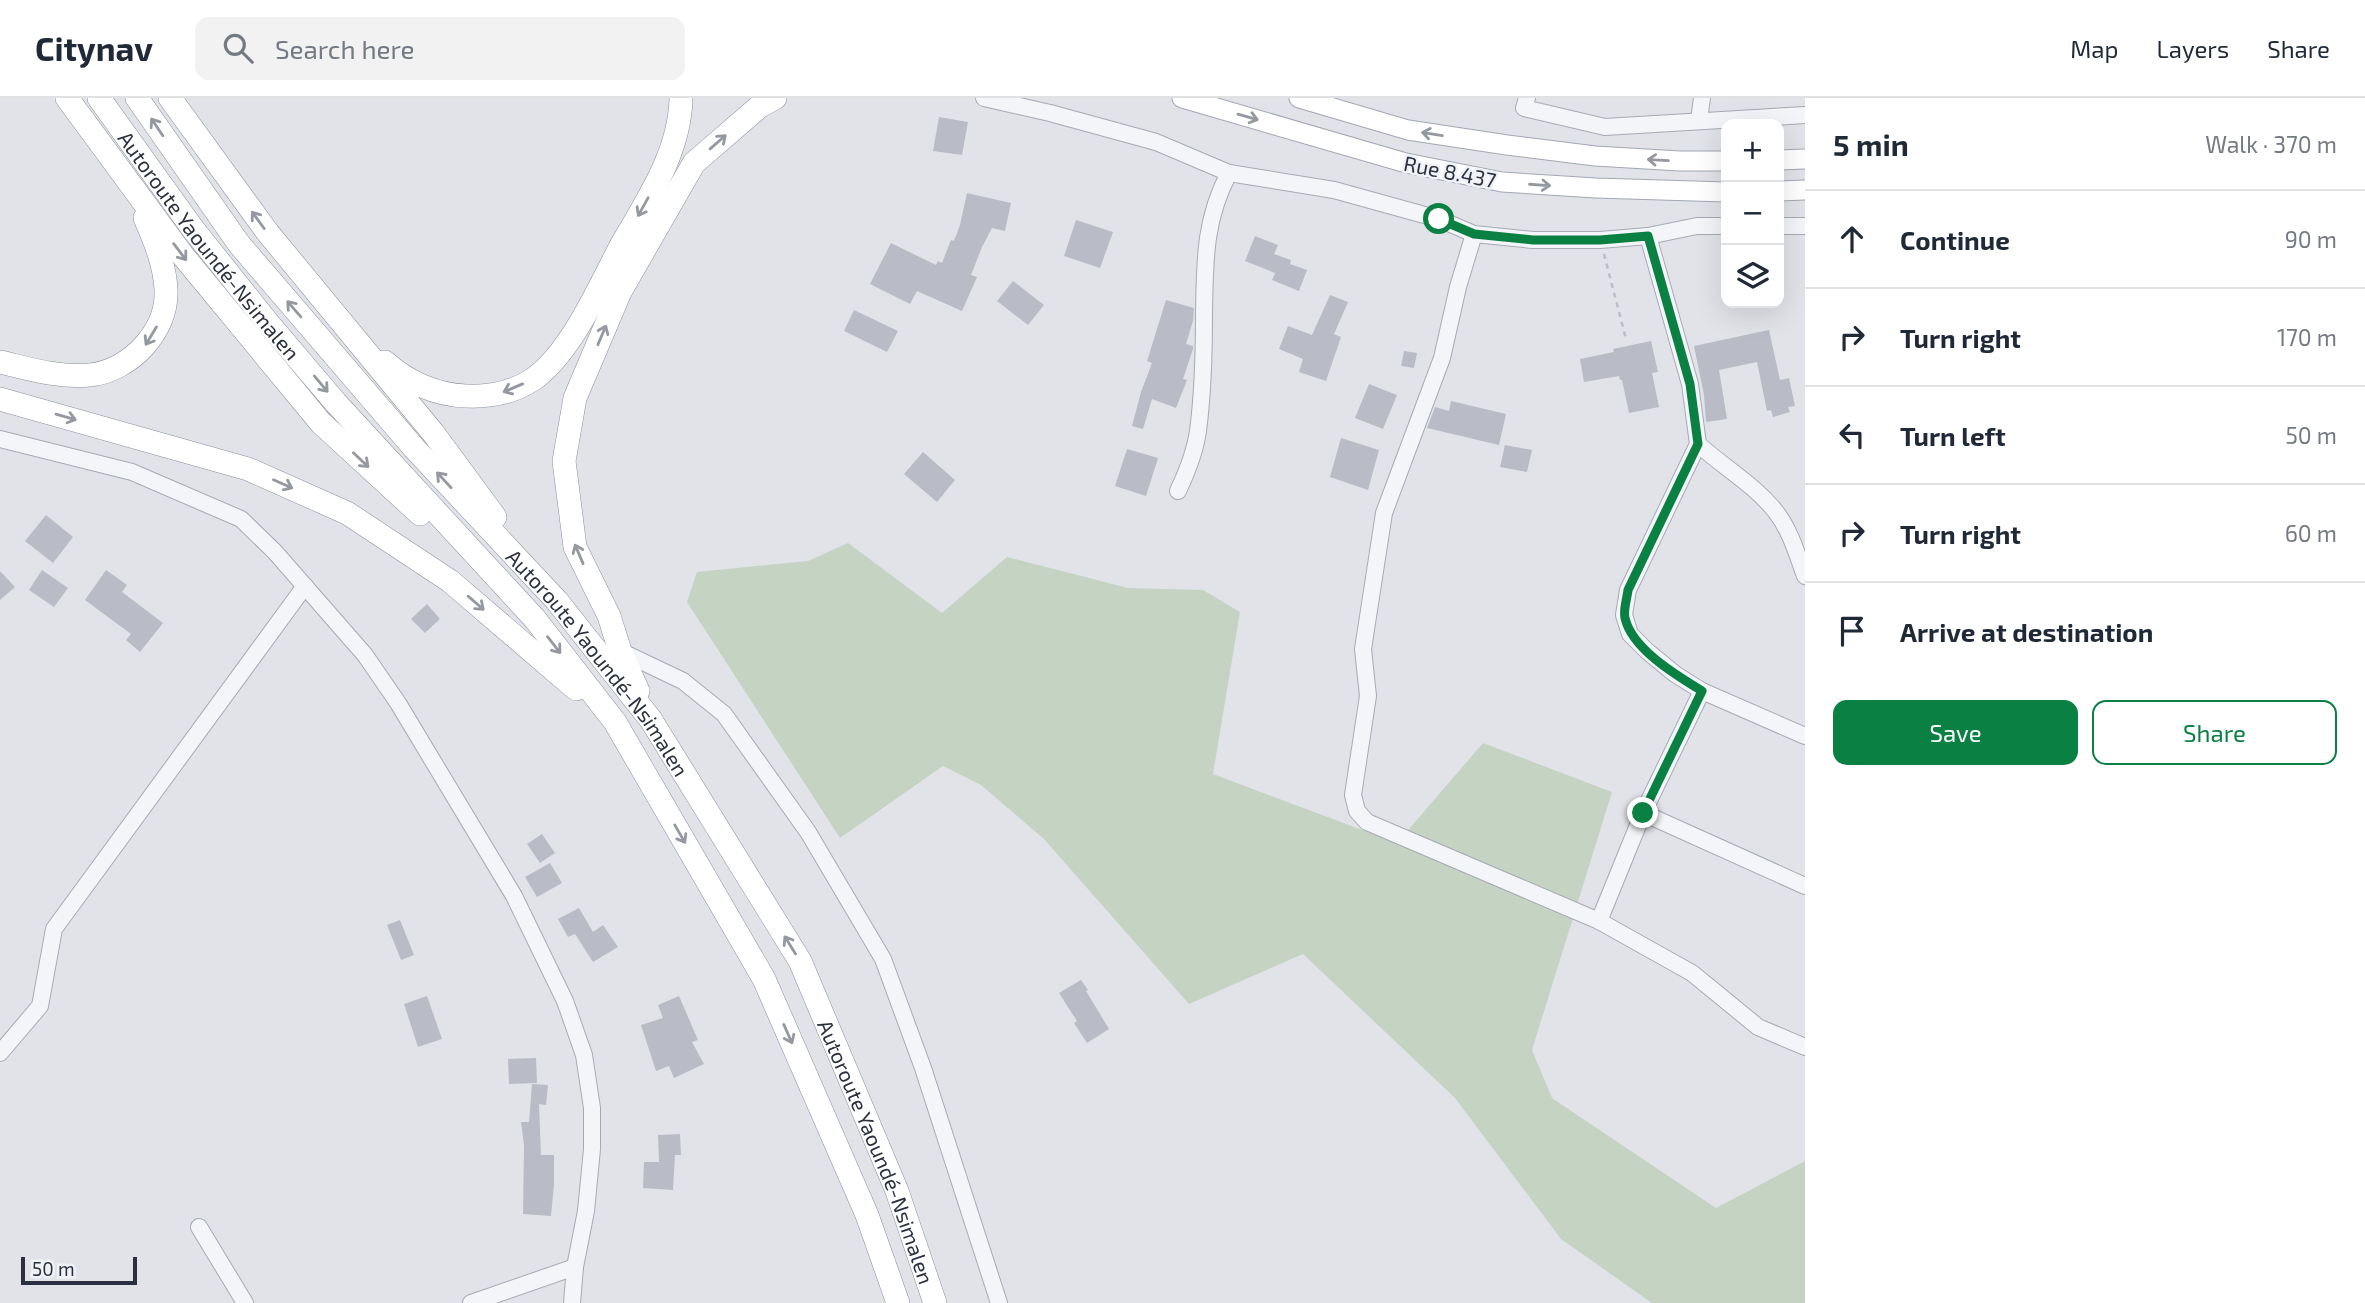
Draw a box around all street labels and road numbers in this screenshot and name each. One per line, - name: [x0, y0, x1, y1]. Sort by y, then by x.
- street label: Autoroute Yaoundé-Nsimalen: [114, 126, 306, 364]
- street label: Rue 8.437: [1402, 150, 1499, 192]
- street label: Autoroute Yaoundé-Nsimalen: [502, 543, 695, 780]
- street label: Autoroute Yaoundé-Nsimalen: [814, 1016, 940, 1287]

